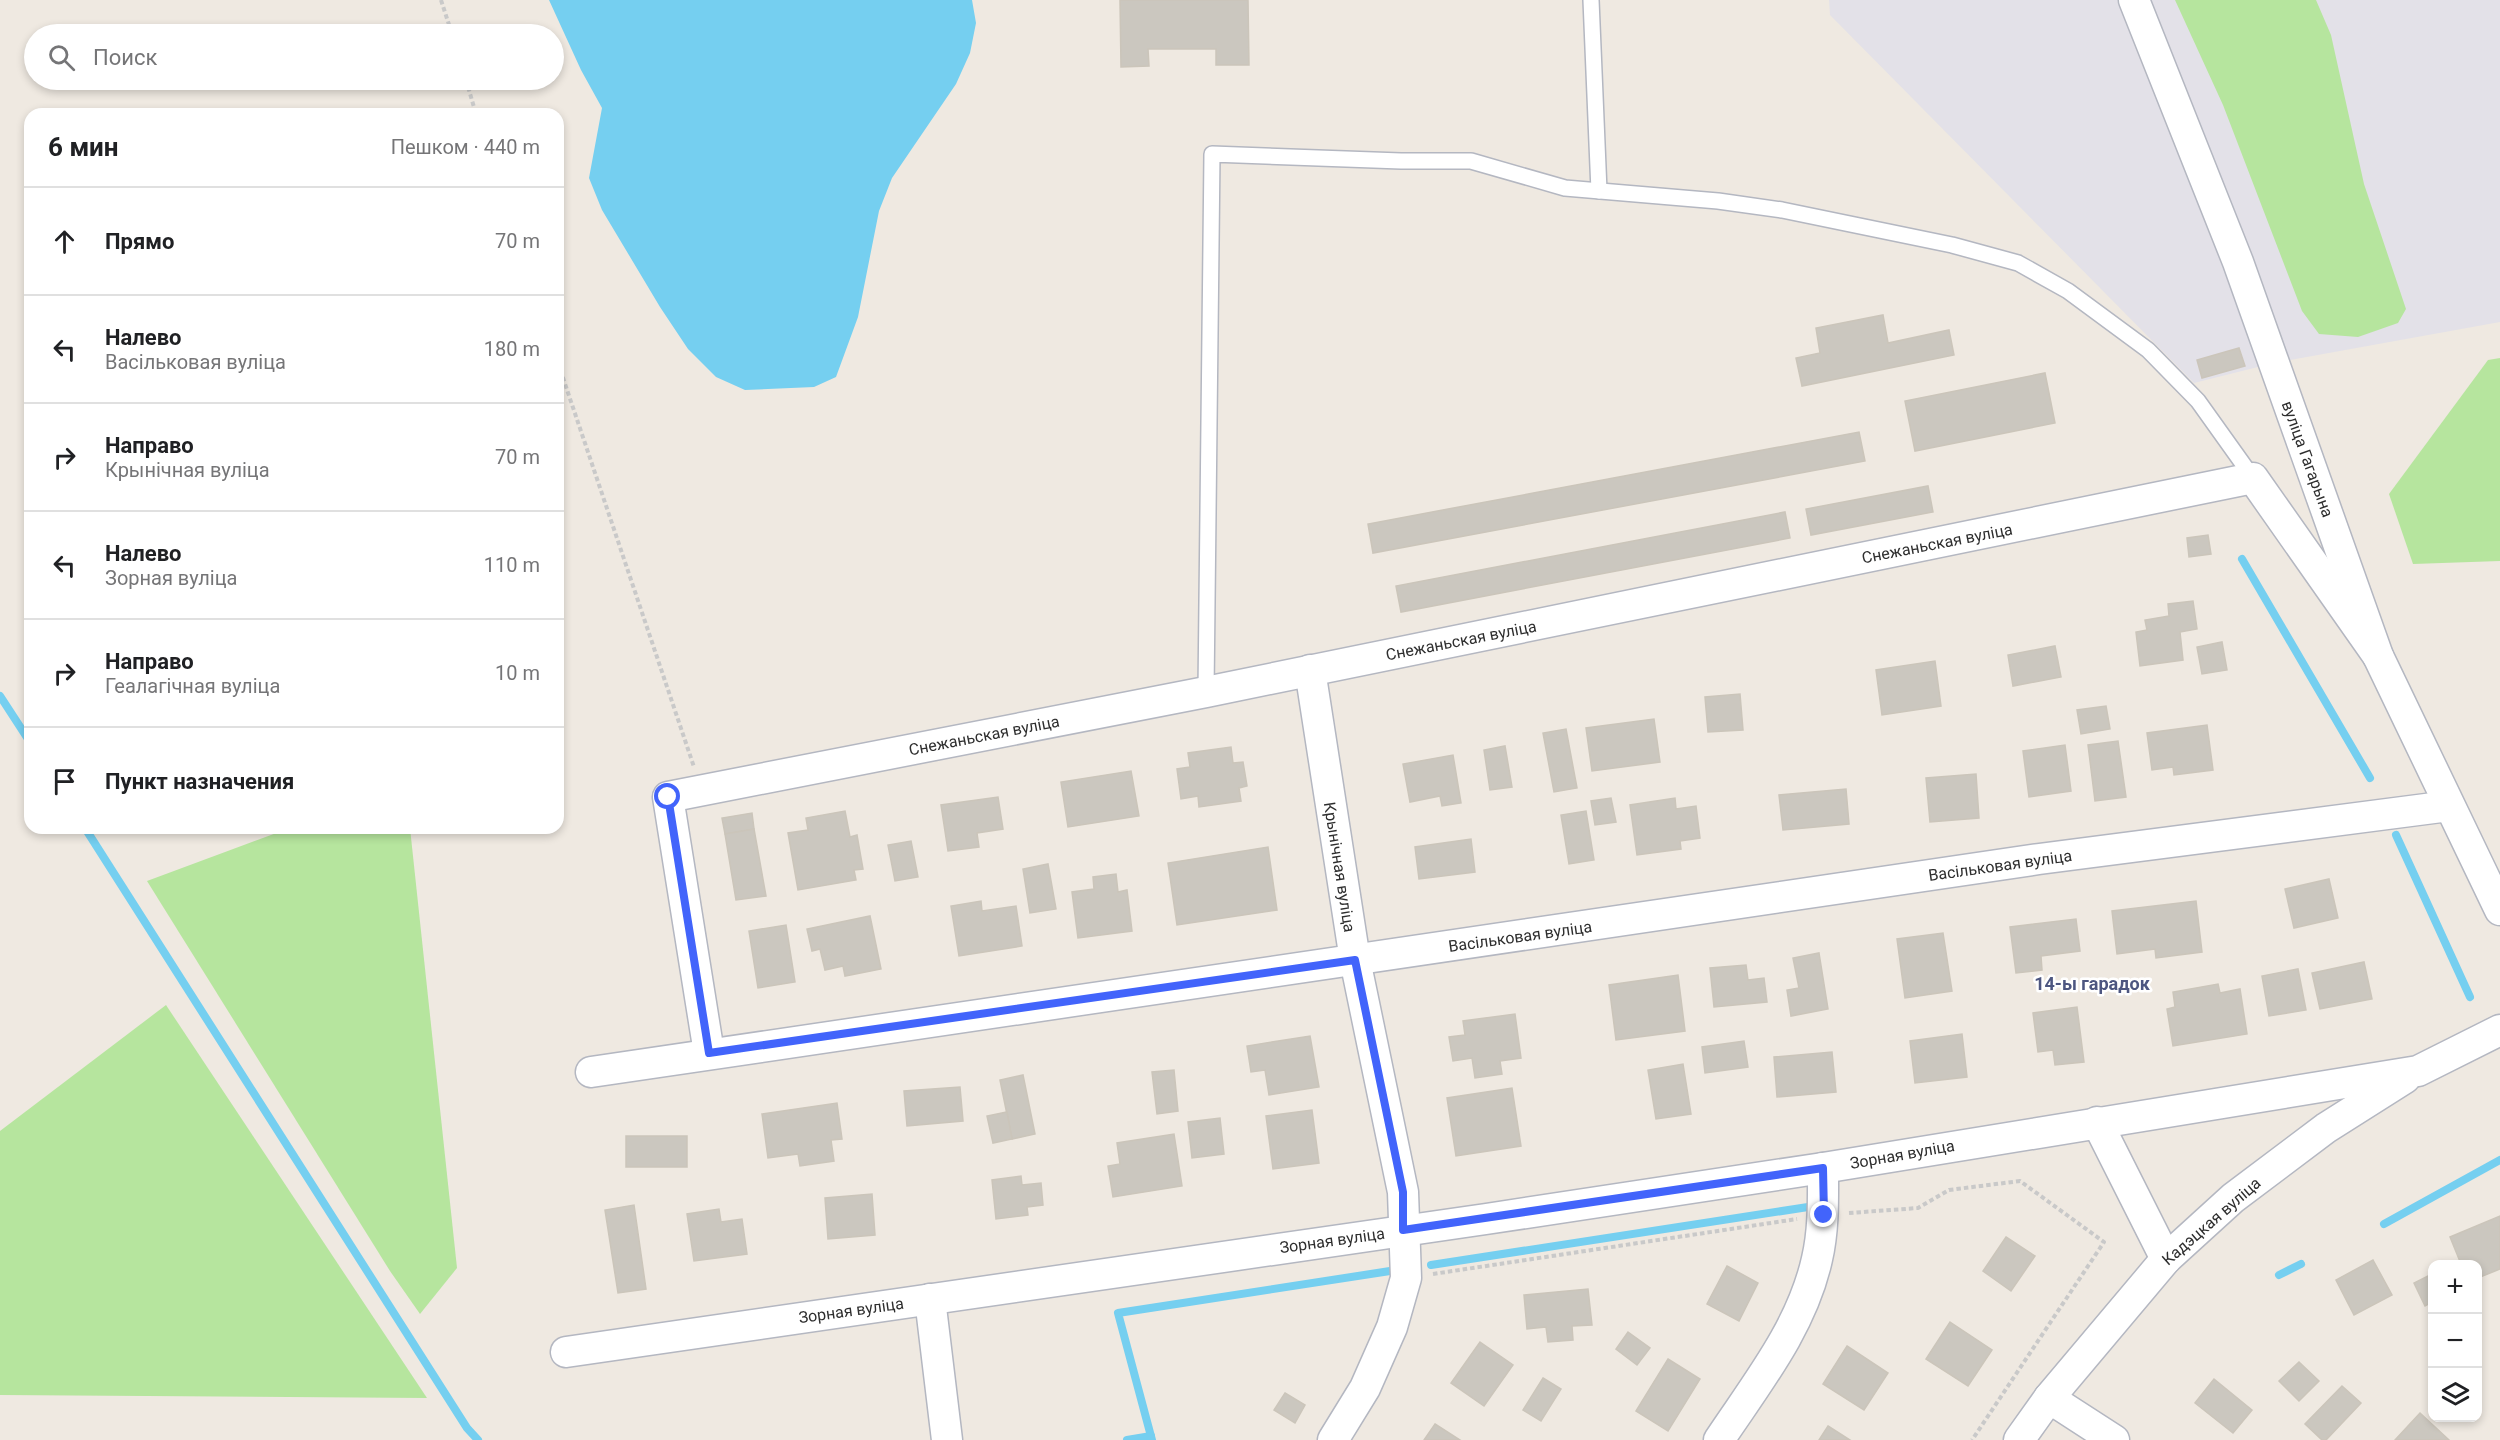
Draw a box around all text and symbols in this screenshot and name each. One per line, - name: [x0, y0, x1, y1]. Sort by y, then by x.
- search box: [24, 24, 564, 90]
- icon: search: [45, 41, 78, 74]
- text: Поиск: [93, 45, 157, 70]
- text: 6 мин: [48, 132, 119, 162]
- text: Пешком · 440 m: [391, 135, 540, 159]
- icon: ahead: [48, 225, 81, 258]
- text: Прямо: [105, 229, 174, 254]
- text: 70 m: [495, 229, 540, 253]
- text: Налево: [105, 325, 182, 350]
- icon: left: [48, 333, 81, 366]
- text: 180 m: [484, 337, 540, 361]
- text: Васільковая вуліца: [105, 350, 286, 374]
- street label: вуліца Гагарына: [2278, 398, 2337, 520]
- text: Направо: [105, 433, 194, 458]
- icon: right: [48, 441, 81, 474]
- text: 70 m: [495, 445, 540, 469]
- text: Крынічная вуліца: [105, 458, 270, 482]
- street label: Снежаньская вуліца: [1860, 520, 2014, 567]
- text: Налево: [105, 541, 182, 566]
- icon: left: [48, 549, 81, 582]
- text: 110 m: [484, 553, 540, 577]
- text: Зорная вуліца: [105, 566, 237, 590]
- street label: Снежаньская вуліца: [1384, 617, 1538, 664]
- text: Направо: [105, 649, 194, 674]
- icon: right: [48, 657, 81, 690]
- text: 10 m: [495, 661, 540, 685]
- text: Геалагічная вуліца: [105, 674, 280, 698]
- street label: Снежаньская вуліца: [907, 712, 1061, 759]
- icon: arrive: [48, 765, 81, 798]
- text: Пункт назначения: [105, 769, 294, 794]
- route start: [654, 783, 680, 809]
- street label: Крынічная вуліца: [1320, 801, 1359, 934]
- street label: Васільковая вуліца: [1927, 846, 2073, 885]
- street label: Васільковая вуліца: [1447, 917, 1593, 956]
- district label: 14-ы гарадок: [2034, 973, 2151, 994]
- street label: Зорная вуліца: [1848, 1136, 1956, 1173]
- street label: Кадэцкая вуліца: [2158, 1173, 2265, 1269]
- route end: [1810, 1201, 1836, 1227]
- street label: Зорная вуліца: [1278, 1224, 1386, 1257]
- map controls: [2428, 1260, 2482, 1422]
- button: +: [2428, 1260, 2482, 1314]
- street label: Зорная вуліца: [797, 1294, 905, 1327]
- button: −: [2428, 1314, 2482, 1368]
- button: layers: [2428, 1368, 2482, 1422]

